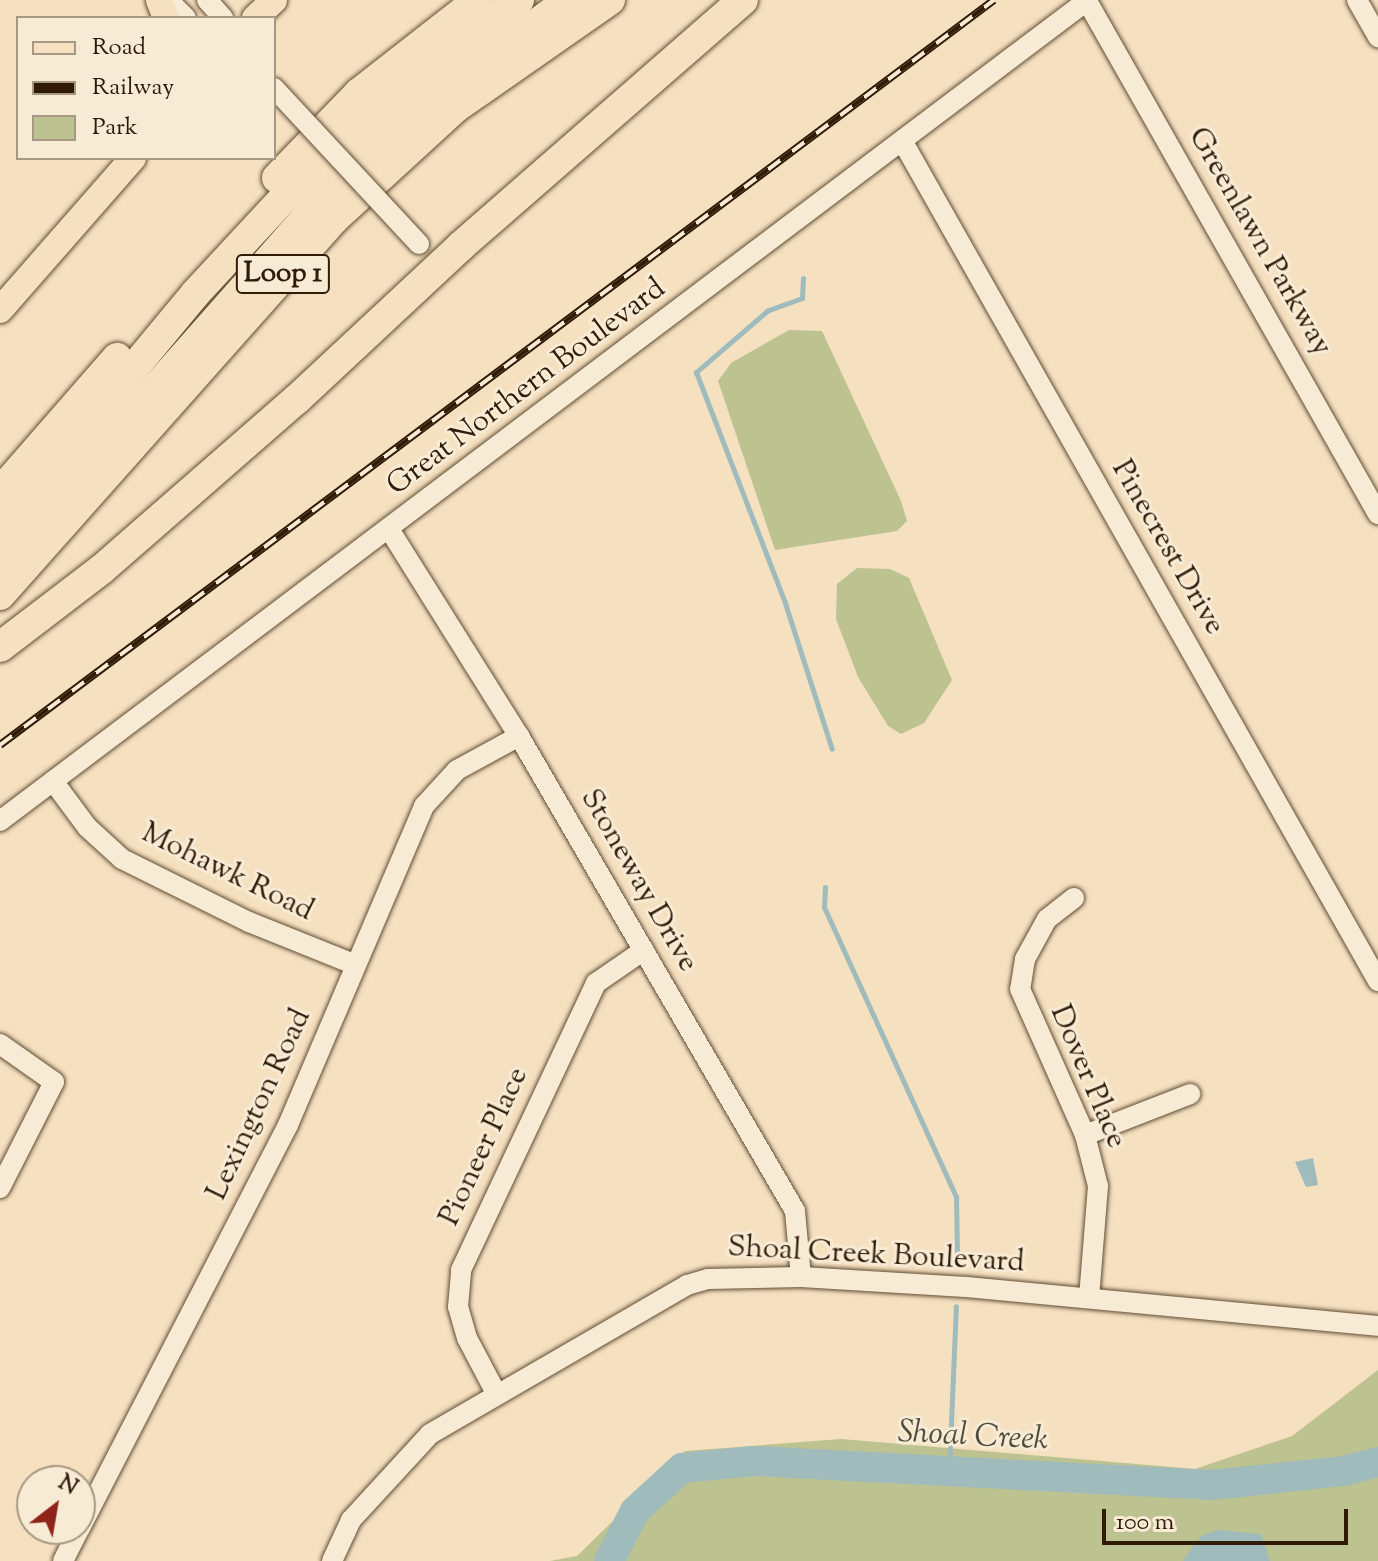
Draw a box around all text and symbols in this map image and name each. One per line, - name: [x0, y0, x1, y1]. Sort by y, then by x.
- legend: [16, 16, 276, 160]
- text: Road: [92, 31, 146, 65]
- text: Railway: [92, 71, 174, 105]
- text: Park: [92, 111, 138, 145]
- street label: Greenlawn Parkway: [1179, 122, 1339, 362]
- road number: Loop 1: [235, 250, 331, 298]
- street label: Great Northern Boulevard: [381, 271, 673, 505]
- street label: Pinecrest Drive: [1102, 454, 1232, 642]
- street label: Stoneway Drive: [571, 783, 705, 979]
- street label: Mohawk Road: [135, 816, 319, 930]
- street label: Dover Place: [1041, 1000, 1133, 1154]
- street label: Lexington Road: [200, 1004, 320, 1206]
- street label: Pioneer Place: [433, 1062, 537, 1232]
- street label: Shoal Creek Boulevard: [727, 1230, 1025, 1282]
- water label: Shoal Creek: [897, 1414, 1049, 1460]
- north arrow: [16, 1465, 96, 1545]
- text: N: [52, 1468, 83, 1504]
- scale bar: [1106, 1493, 1352, 1543]
- text: 100 m: [1116, 1506, 1174, 1540]

